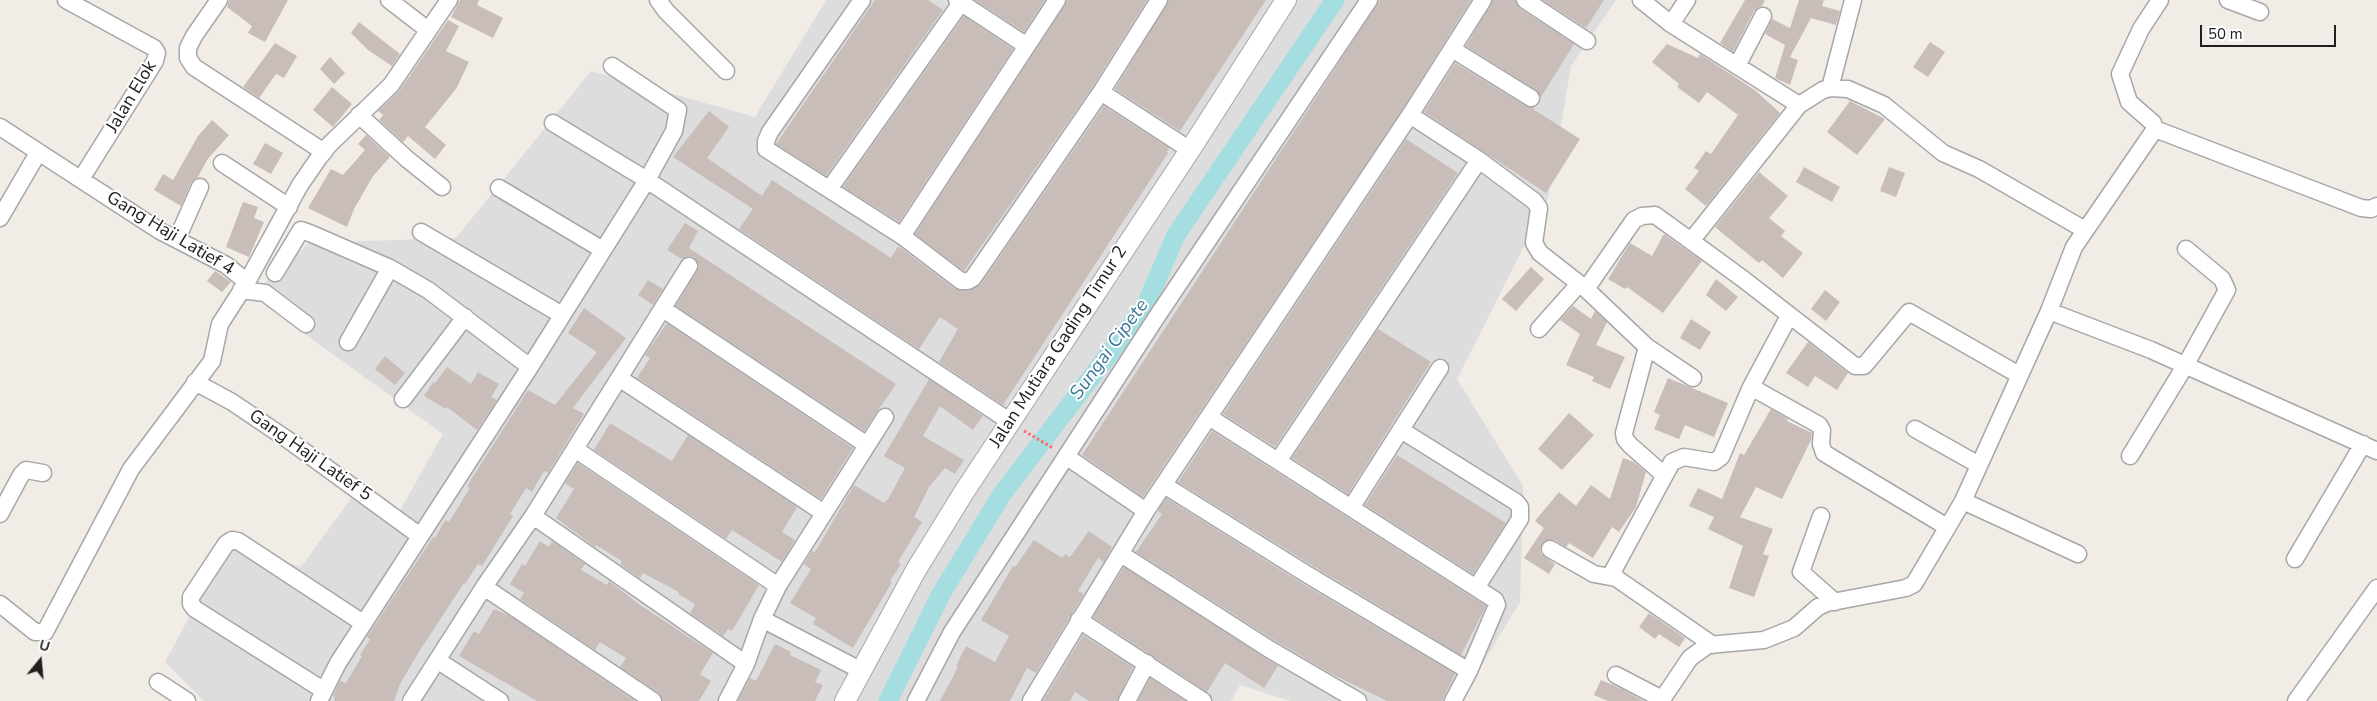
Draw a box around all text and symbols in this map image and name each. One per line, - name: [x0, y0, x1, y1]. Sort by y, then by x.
- scale bar: [2202, 15, 2338, 47]
- text: 50 m: [2208, 24, 2243, 44]
- street label: Jalan Elok: [102, 57, 162, 137]
- street label: Gang Haji Latief 4: [102, 187, 238, 281]
- street label: Jalan Mutiara Gading Timur 2: [986, 242, 1132, 452]
- water label: Sungai Cipete: [1066, 295, 1154, 405]
- street label: Gang Haji Latief 5: [244, 406, 376, 506]
- north arrow: [15, 636, 65, 686]
- text: U: [37, 636, 52, 657]

